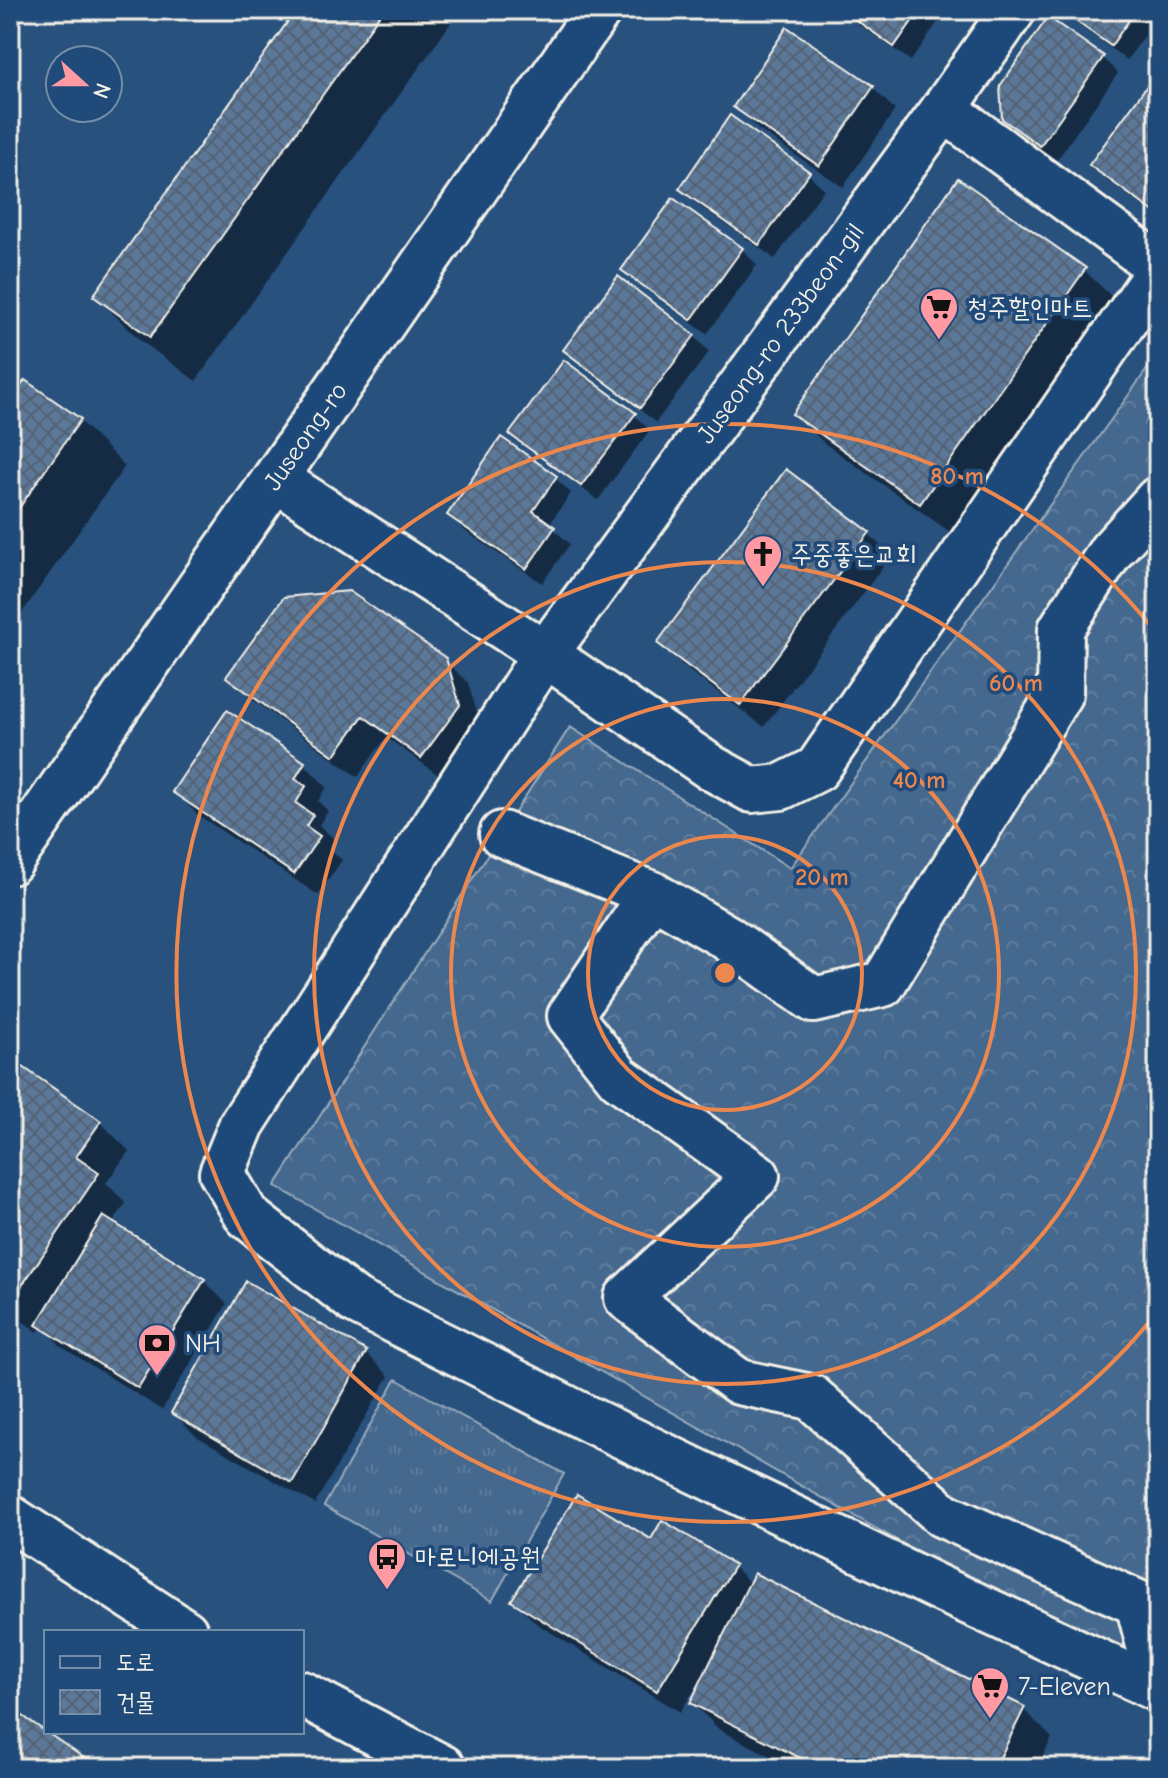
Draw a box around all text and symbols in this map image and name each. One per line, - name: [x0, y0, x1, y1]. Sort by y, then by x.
- north arrow: [44, 44, 124, 124]
- text: N: [87, 79, 116, 102]
- street label: Juseong-ro 233beon-gil: [691, 218, 871, 449]
- supermarket icon: 청주할인마트: [918, 286, 960, 341]
- place label: 청주할인마트: [967, 293, 1093, 323]
- street label: Juseong-ro: [258, 377, 354, 496]
- text: 80 m: [930, 462, 984, 490]
- church icon: 주중좋은교회: [742, 533, 784, 588]
- place label: 주중좋은교회: [791, 540, 917, 570]
- text: 60 m: [989, 669, 1043, 697]
- text: 40 m: [893, 766, 945, 794]
- text: 20 m: [795, 863, 849, 891]
- centre of rings: [711, 959, 739, 987]
- bank icon: NH: [136, 1322, 178, 1377]
- place label: NH: [185, 1329, 221, 1359]
- bus stop icon: 마로니에공원: [366, 1536, 408, 1591]
- place label: 마로니에공원: [415, 1543, 541, 1573]
- legend: [44, 1630, 304, 1734]
- text: 도로: [116, 1648, 155, 1676]
- supermarket icon: 7-Eleven: [969, 1665, 1011, 1720]
- place label: 7-Eleven: [1018, 1672, 1111, 1702]
- text: 건물: [116, 1688, 155, 1716]

